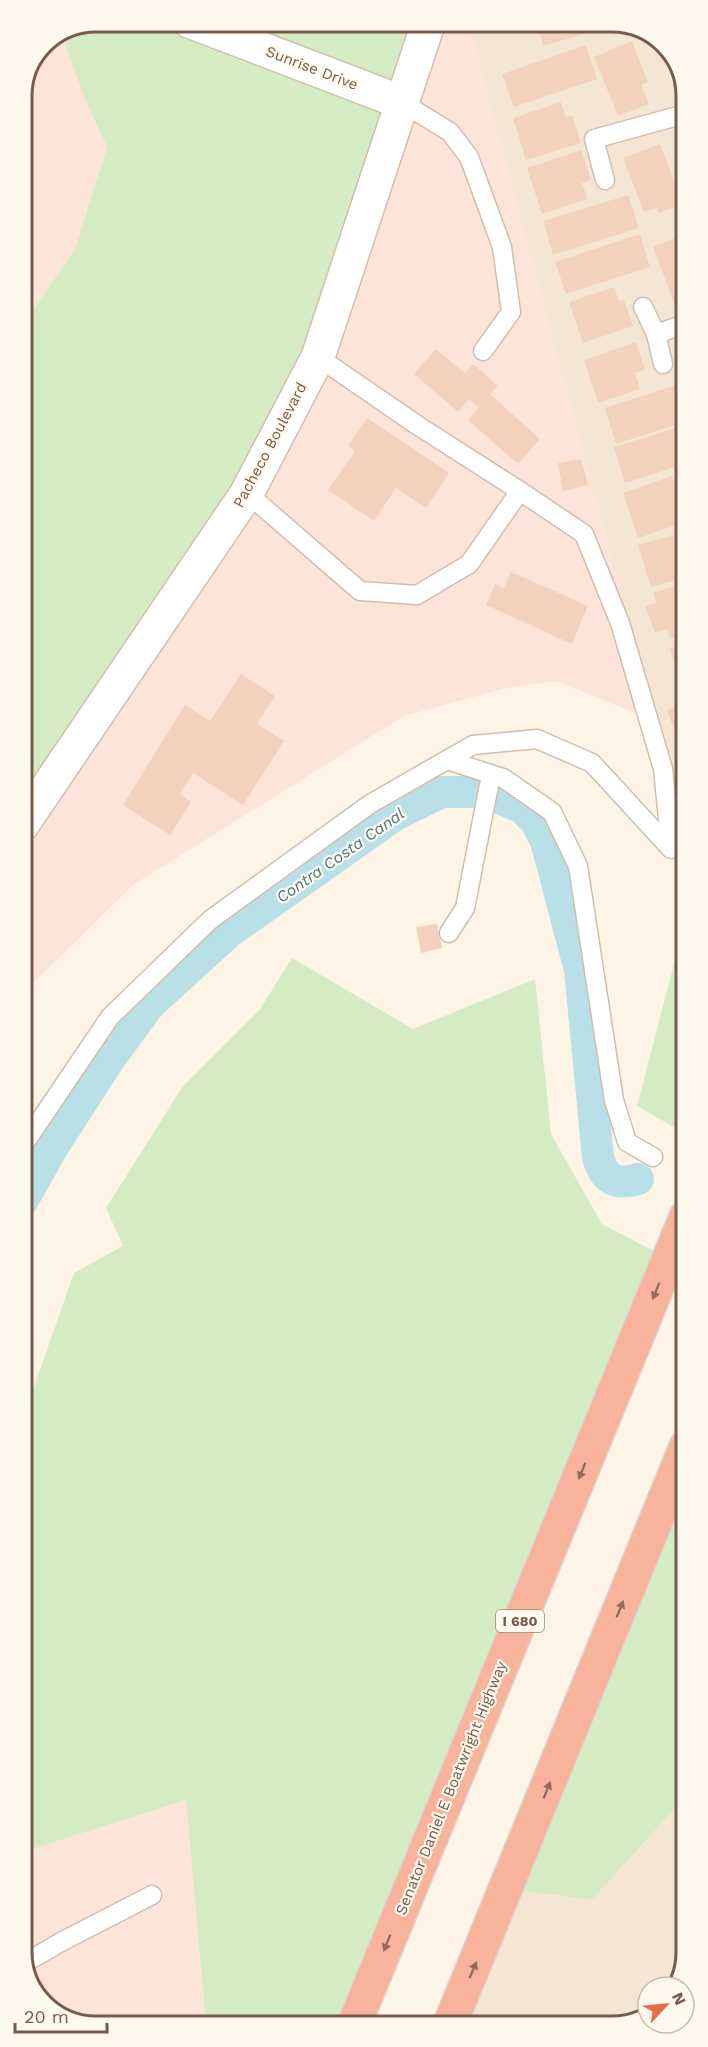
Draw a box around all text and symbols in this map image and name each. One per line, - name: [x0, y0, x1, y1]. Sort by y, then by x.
- street label: Sunrise Drive: [263, 42, 361, 94]
- street label: Pacheco Boulevard: [229, 379, 311, 511]
- water label: Contra Costa Canal: [273, 804, 408, 907]
- one-way arrow: [651, 1282, 660, 1300]
- one-way arrow: [577, 1463, 587, 1481]
- one-way arrow: [615, 1600, 625, 1618]
- road number: I 680: [496, 1610, 544, 1632]
- street label: Senator Daniel E Boatwright Highway: [392, 1658, 510, 1917]
- one-way arrow: [543, 1781, 552, 1799]
- one-way arrow: [382, 1934, 391, 1952]
- one-way arrow: [468, 1961, 478, 1979]
- north arrow: [636, 1975, 696, 2035]
- text: N: [668, 1989, 690, 2008]
- scale bar: [15, 1996, 106, 2034]
- text: 20 m: [24, 2006, 69, 2027]

